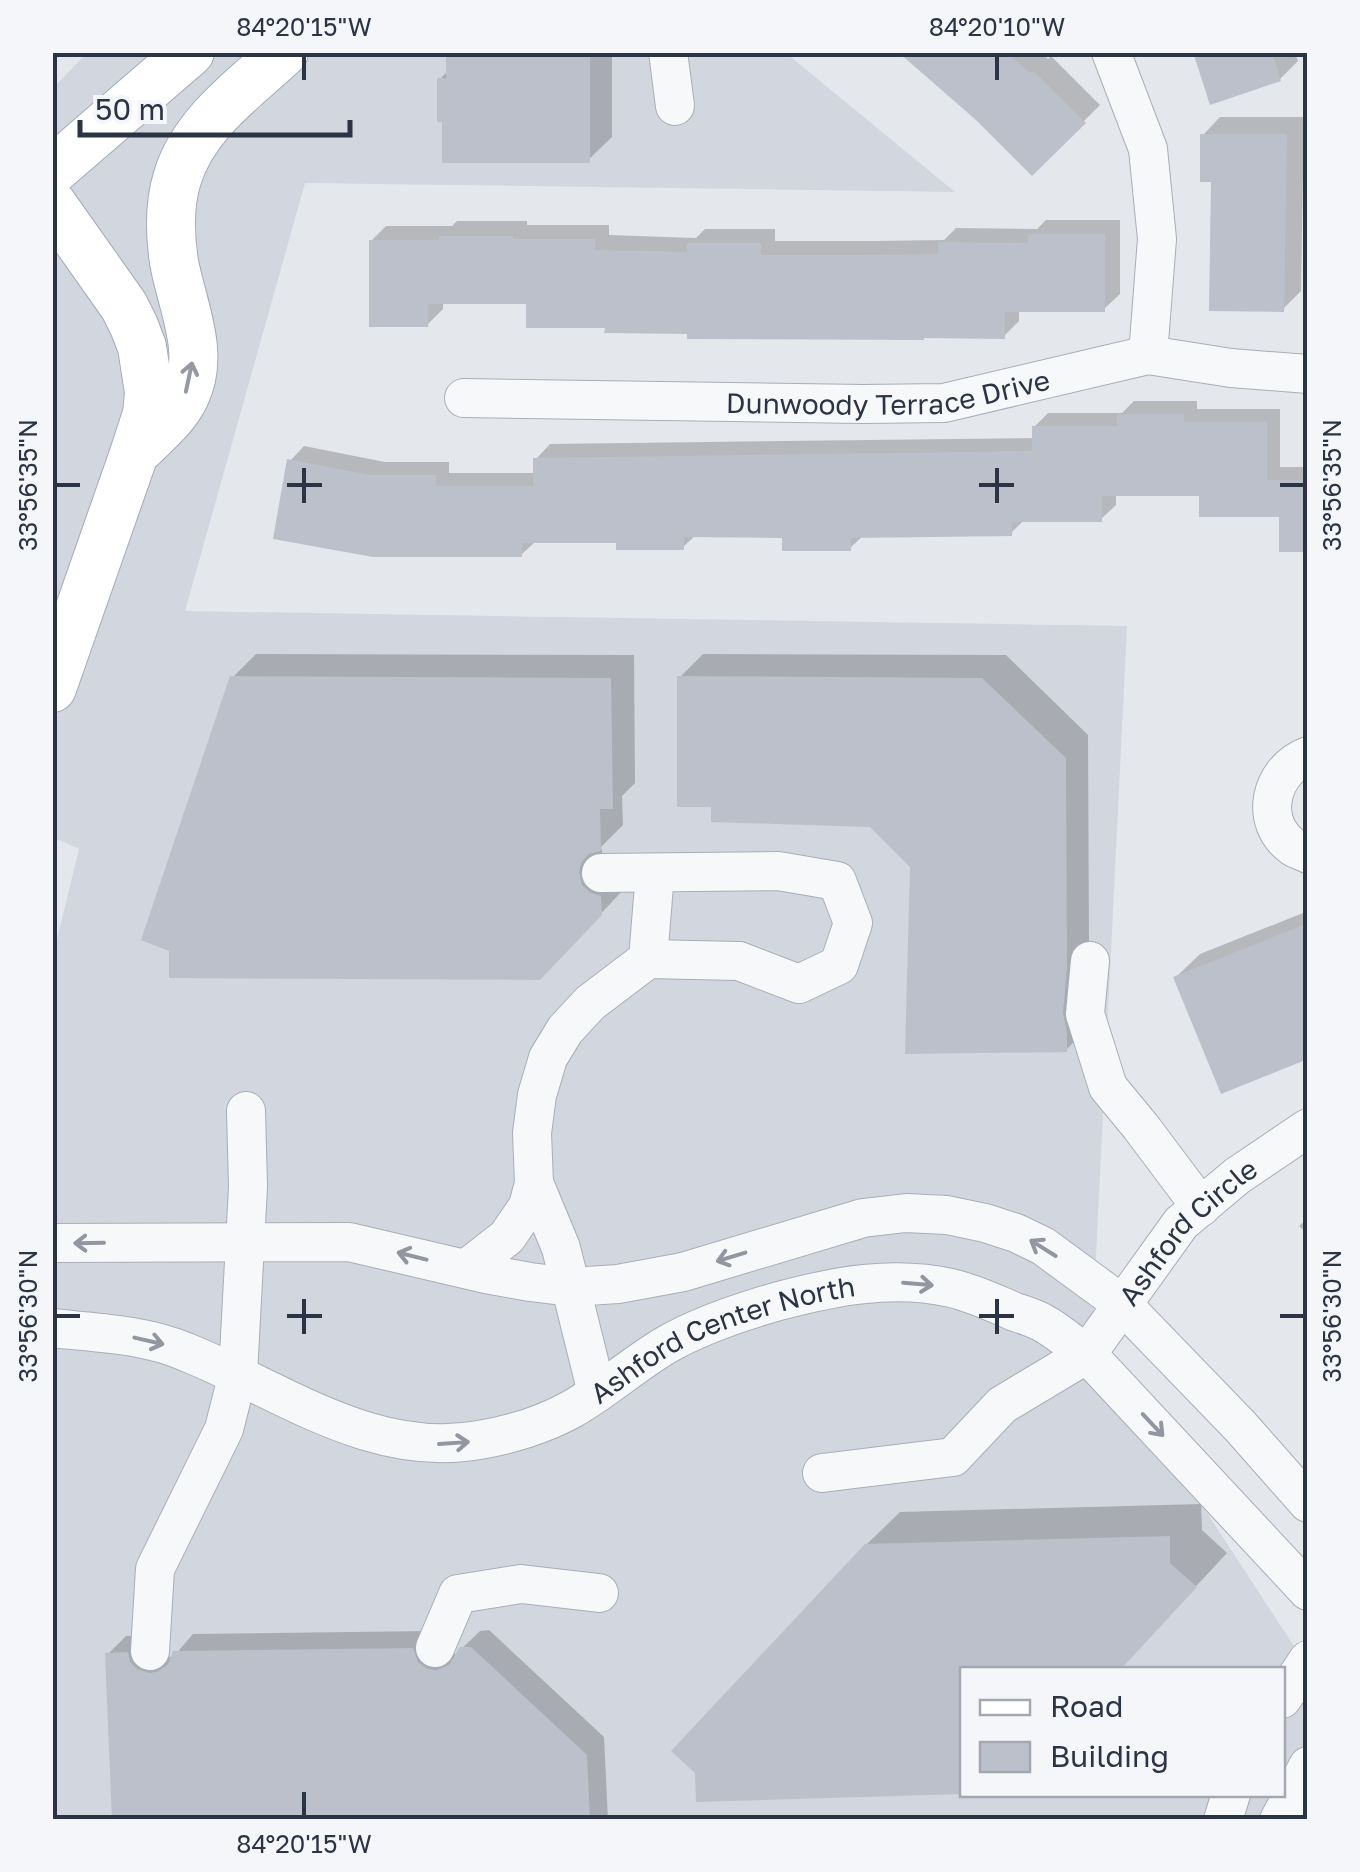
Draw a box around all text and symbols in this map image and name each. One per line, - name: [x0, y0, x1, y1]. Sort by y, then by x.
- text: 84°20'15"W: [236, 11, 372, 42]
- text: 84°20'10"W: [929, 11, 1065, 42]
- scale bar: [80, 75, 350, 137]
- text: 50 m: [95, 91, 165, 127]
- one-way arrow: [181, 362, 200, 394]
- street label: Dunwoody Terrace Drive: [726, 362, 1053, 421]
- text: 33°56'35"N: [12, 419, 43, 551]
- text: 33°56'35"N: [1316, 419, 1347, 551]
- street label: Ashford Circle: [1111, 1151, 1263, 1311]
- one-way arrow: [73, 1233, 105, 1252]
- one-way arrow: [1029, 1238, 1058, 1258]
- one-way arrow: [397, 1246, 429, 1264]
- text: 33°56'30"N: [12, 1249, 43, 1383]
- text: 33°56'30"N: [1316, 1249, 1347, 1383]
- one-way arrow: [716, 1250, 747, 1268]
- street label: Ashford Center North: [583, 1269, 857, 1409]
- one-way arrow: [901, 1274, 934, 1293]
- one-way arrow: [132, 1333, 164, 1351]
- one-way arrow: [1141, 1412, 1164, 1437]
- one-way arrow: [437, 1433, 469, 1452]
- legend: [960, 1667, 1285, 1797]
- text: Road: [1050, 1688, 1124, 1724]
- text: Building: [1050, 1738, 1169, 1774]
- text: 84°20'15"W: [236, 1828, 372, 1859]

